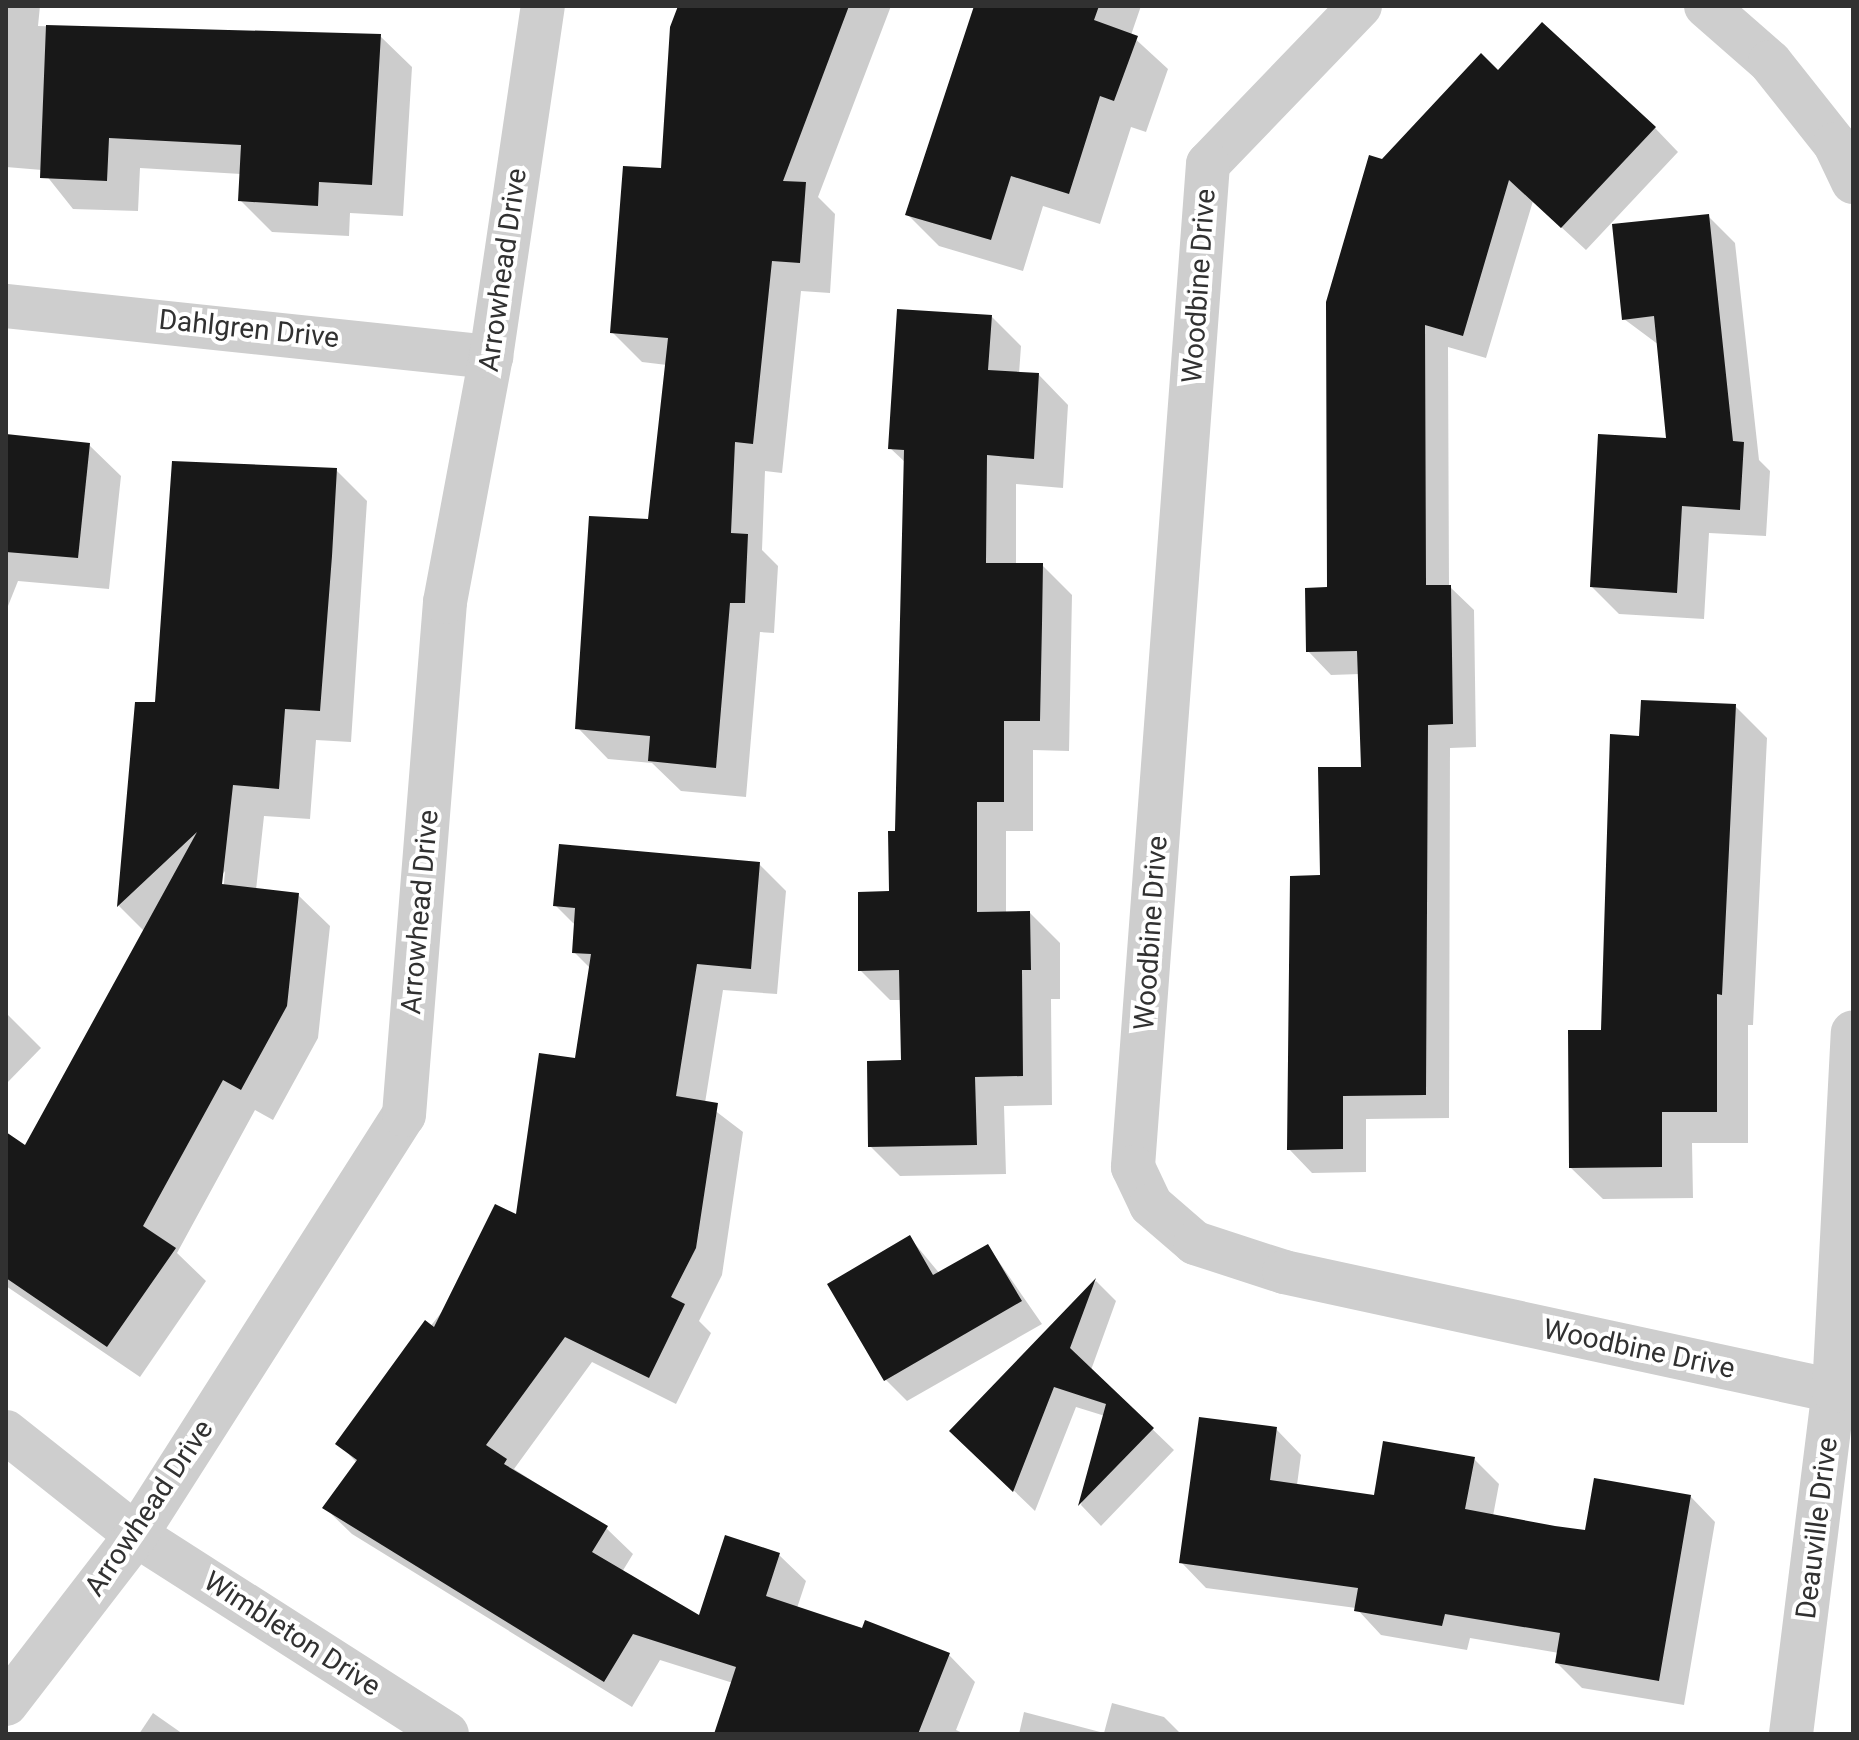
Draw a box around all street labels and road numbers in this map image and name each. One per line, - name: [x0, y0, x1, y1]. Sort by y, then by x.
- street label: Arrowhead Drive: [472, 166, 534, 374]
- street label: Woodbine Drive: [1175, 188, 1223, 384]
- street label: Dahlgren Drive: [157, 303, 341, 355]
- street label: Arrowhead Drive: [394, 808, 446, 1016]
- street label: Woodbine Drive: [1127, 835, 1175, 1031]
- street label: Woodbine Drive: [1540, 1312, 1738, 1386]
- street label: Arrowhead Drive: [78, 1414, 220, 1602]
- street label: Deauville Drive: [1789, 1435, 1845, 1621]
- street label: Wimbleton Drive: [197, 1564, 387, 1704]

